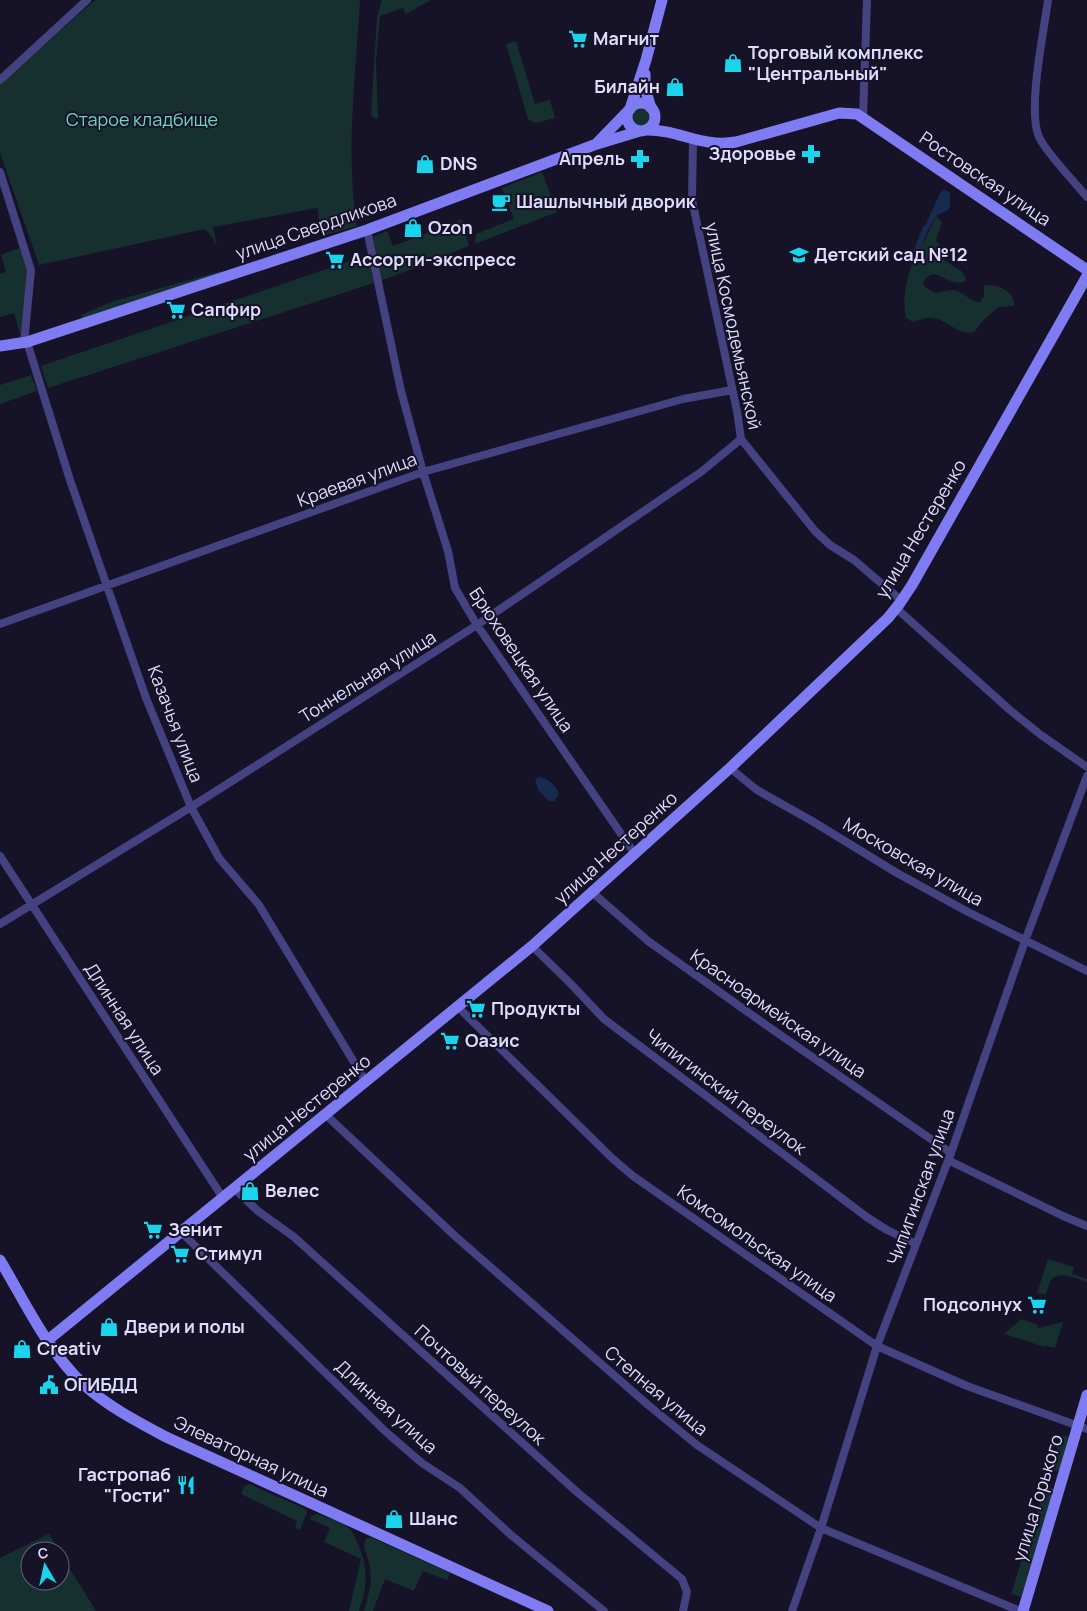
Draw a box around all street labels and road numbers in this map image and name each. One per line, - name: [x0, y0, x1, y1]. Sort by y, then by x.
- street label: Ростовская улица: [915, 125, 1056, 231]
- street label: улица Свердликова: [232, 187, 399, 265]
- street label: улица Космодемьянской: [700, 220, 768, 432]
- street label: Краевая улица: [293, 446, 420, 512]
- street label: улица Нестеренко: [869, 455, 971, 602]
- street label: Брюховецкая улица: [464, 582, 579, 737]
- street label: Тоннельная улица: [295, 625, 440, 728]
- street label: Казачья улица: [143, 662, 209, 786]
- street label: улица Нестеренко: [549, 786, 682, 909]
- street label: Московская улица: [839, 811, 988, 911]
- street label: Красноармейская улица: [686, 943, 871, 1083]
- street label: Длинная улица: [79, 958, 170, 1079]
- street label: Чипигинский переулок: [641, 1023, 813, 1160]
- street label: улица Нестеренко: [237, 1048, 375, 1166]
- street label: Чипигинская улица: [881, 1105, 960, 1268]
- street label: Комсомольская улица: [673, 1179, 842, 1307]
- street label: Почтовый переулок: [410, 1319, 552, 1450]
- street label: Степная улица: [600, 1340, 713, 1440]
- street label: Длинная улица: [330, 1354, 443, 1459]
- street label: Элеваторная улица: [170, 1410, 333, 1503]
- street label: улица Горького: [1006, 1431, 1068, 1564]

